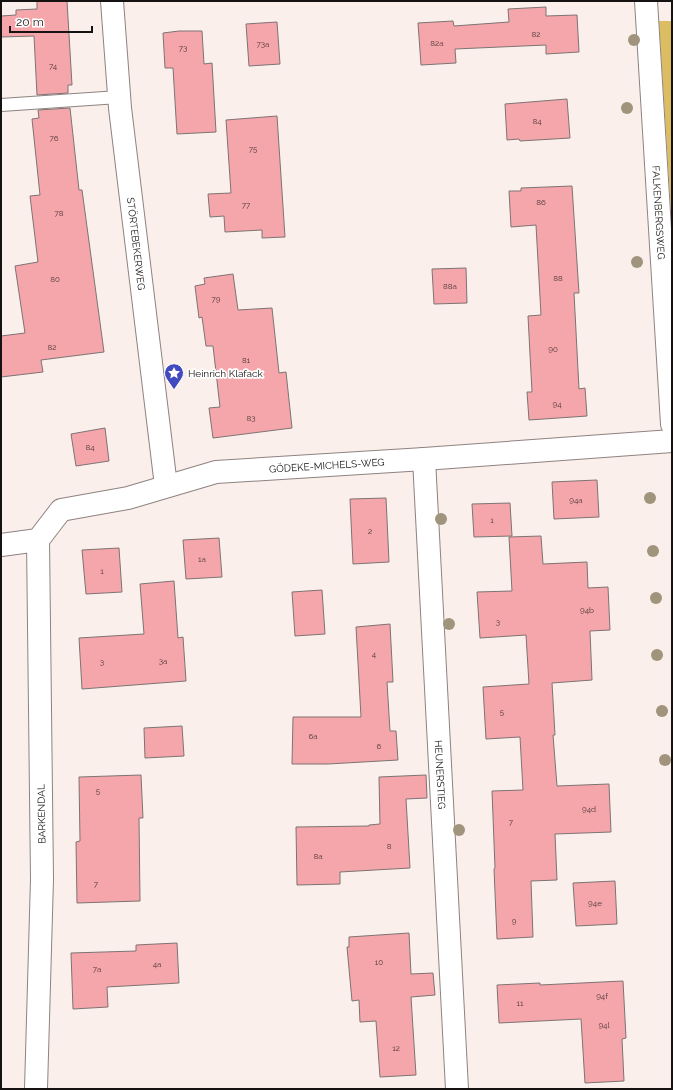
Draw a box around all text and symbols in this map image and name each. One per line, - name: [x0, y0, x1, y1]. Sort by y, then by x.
- scale bar: [10, 8, 92, 34]
- text: 20 m: [16, 15, 44, 29]
- house number: 82: [532, 29, 540, 39]
- house number: 82a: [430, 38, 444, 48]
- house number: 73a: [257, 39, 269, 49]
- house number: 73: [179, 43, 187, 53]
- house number: 74: [49, 61, 58, 71]
- house number: 84: [532, 116, 542, 126]
- house number: 76: [49, 133, 59, 143]
- house number: 75: [249, 144, 258, 154]
- street label: FALKENBERGSWEG: [650, 165, 667, 260]
- street label: STÖRTEBEKERWEG: [125, 197, 147, 291]
- house number: 86: [536, 197, 546, 207]
- house number: 77: [242, 200, 251, 210]
- house number: 78: [54, 208, 64, 218]
- house number: 88: [553, 273, 563, 283]
- house number: 80: [50, 274, 60, 284]
- house number: 88a: [443, 281, 457, 291]
- house number: 79: [212, 294, 221, 304]
- house number: 82: [48, 342, 56, 352]
- house number: 90: [548, 344, 558, 354]
- house number: 81: [242, 355, 251, 365]
- place icon: Heinrich Klafack: [163, 362, 185, 390]
- place label: Heinrich Klafack: [188, 368, 264, 379]
- house number: 94: [552, 399, 562, 409]
- house number: 83: [246, 413, 256, 423]
- house number: 84: [85, 442, 95, 452]
- street label: GÖDEKE-MICHELS-WEG: [269, 456, 385, 475]
- house number: 94a: [569, 495, 583, 505]
- house number: 1: [490, 515, 494, 525]
- house number: 2: [368, 526, 372, 536]
- house number: 1a: [198, 554, 206, 564]
- house number: 1: [100, 566, 104, 576]
- house number: 94b: [580, 605, 594, 615]
- house number: 3: [496, 617, 500, 627]
- house number: 4: [372, 649, 377, 659]
- house number: 3a: [159, 656, 167, 666]
- house number: 3: [100, 657, 104, 667]
- house number: 5: [500, 707, 505, 717]
- house number: 6a: [308, 731, 318, 741]
- street label: HEUNERSTIEG: [433, 740, 447, 809]
- house number: 6: [377, 741, 382, 751]
- street label: BARKENDAL: [35, 784, 48, 844]
- house number: 5: [96, 786, 101, 796]
- house number: 94d: [582, 804, 596, 814]
- house number: 7: [509, 817, 514, 827]
- house number: 8: [387, 841, 392, 851]
- house number: 8a: [313, 851, 323, 861]
- house number: 7: [94, 879, 99, 889]
- house number: 94e: [588, 898, 602, 908]
- house number: 9: [512, 916, 517, 926]
- house number: 10: [375, 957, 383, 967]
- house number: 4a: [153, 959, 161, 969]
- house number: 7a: [93, 964, 101, 974]
- house number: 94f: [596, 991, 608, 1001]
- house number: 11: [517, 998, 524, 1008]
- house number: 94l: [598, 1020, 610, 1030]
- house number: 12: [392, 1043, 400, 1053]

